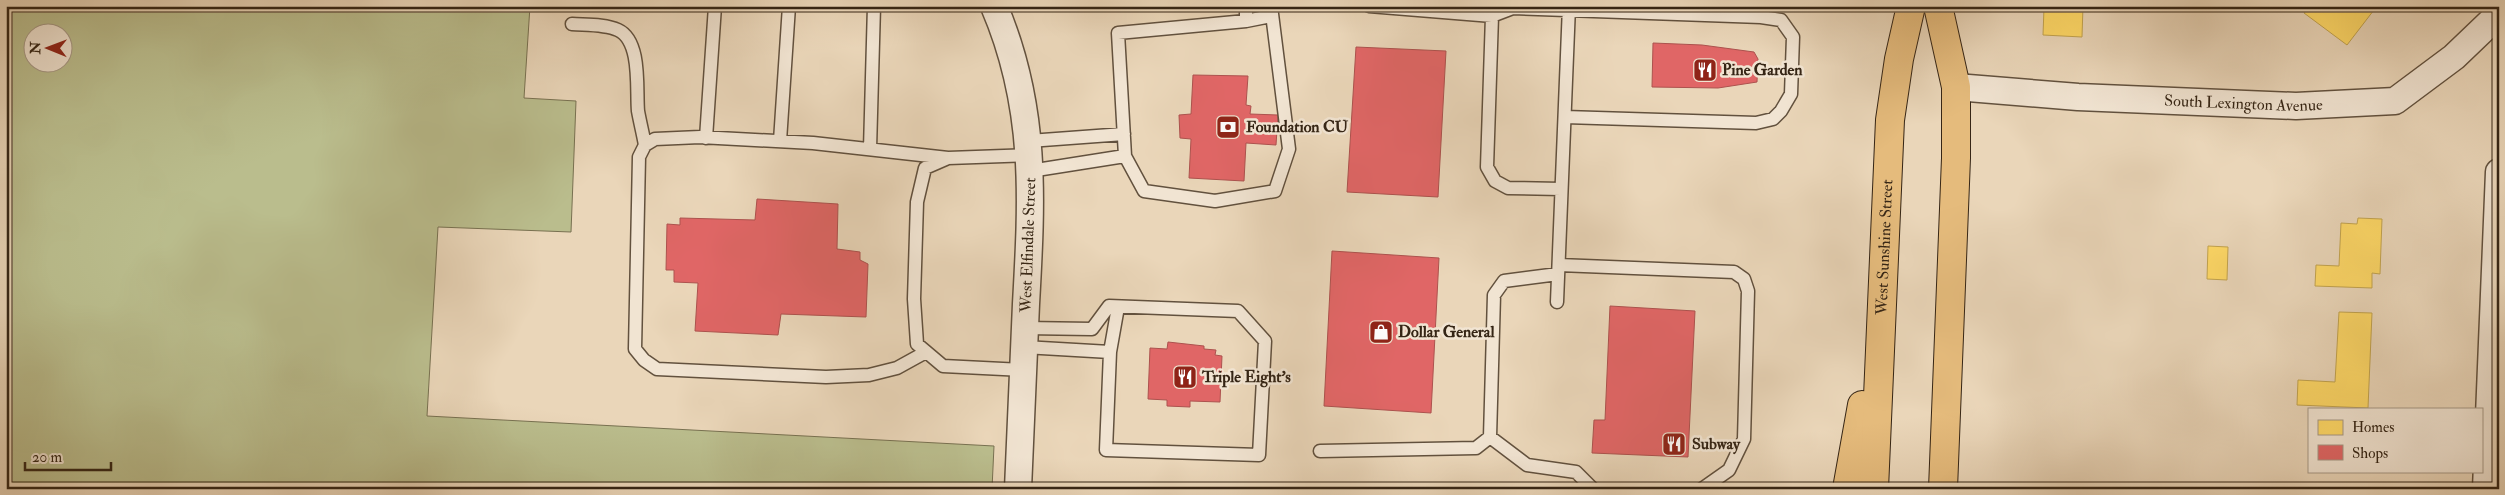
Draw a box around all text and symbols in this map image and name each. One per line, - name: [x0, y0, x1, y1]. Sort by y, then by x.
- north arrow: [22, 22, 72, 72]
- text: N: [27, 41, 44, 55]
- restaurant icon: Pine Garden: [1692, 57, 1718, 83]
- place label: Pine Garden: [1722, 60, 1803, 80]
- street label: South Lexington Avenue: [2164, 91, 2323, 116]
- bank icon: Foundation CU: [1215, 114, 1241, 140]
- place label: Foundation CU: [1246, 117, 1349, 137]
- street label: West Elfindale Street: [1016, 177, 1040, 314]
- street label: West Sunshine Street: [1872, 179, 1897, 317]
- shop icon: Dollar General: [1368, 319, 1394, 345]
- place label: Dollar General: [1398, 322, 1495, 342]
- restaurant icon: Triple Eight's: [1172, 364, 1198, 390]
- place label: Triple Eight's: [1201, 367, 1291, 388]
- legend: [2308, 408, 2482, 472]
- text: Homes: [2352, 418, 2394, 437]
- restaurant icon: Subway: [1661, 431, 1687, 457]
- place label: Subway: [1692, 434, 1741, 455]
- scale bar: [25, 440, 111, 472]
- text: Shops: [2352, 444, 2388, 464]
- text: 20 m: [32, 448, 62, 467]

